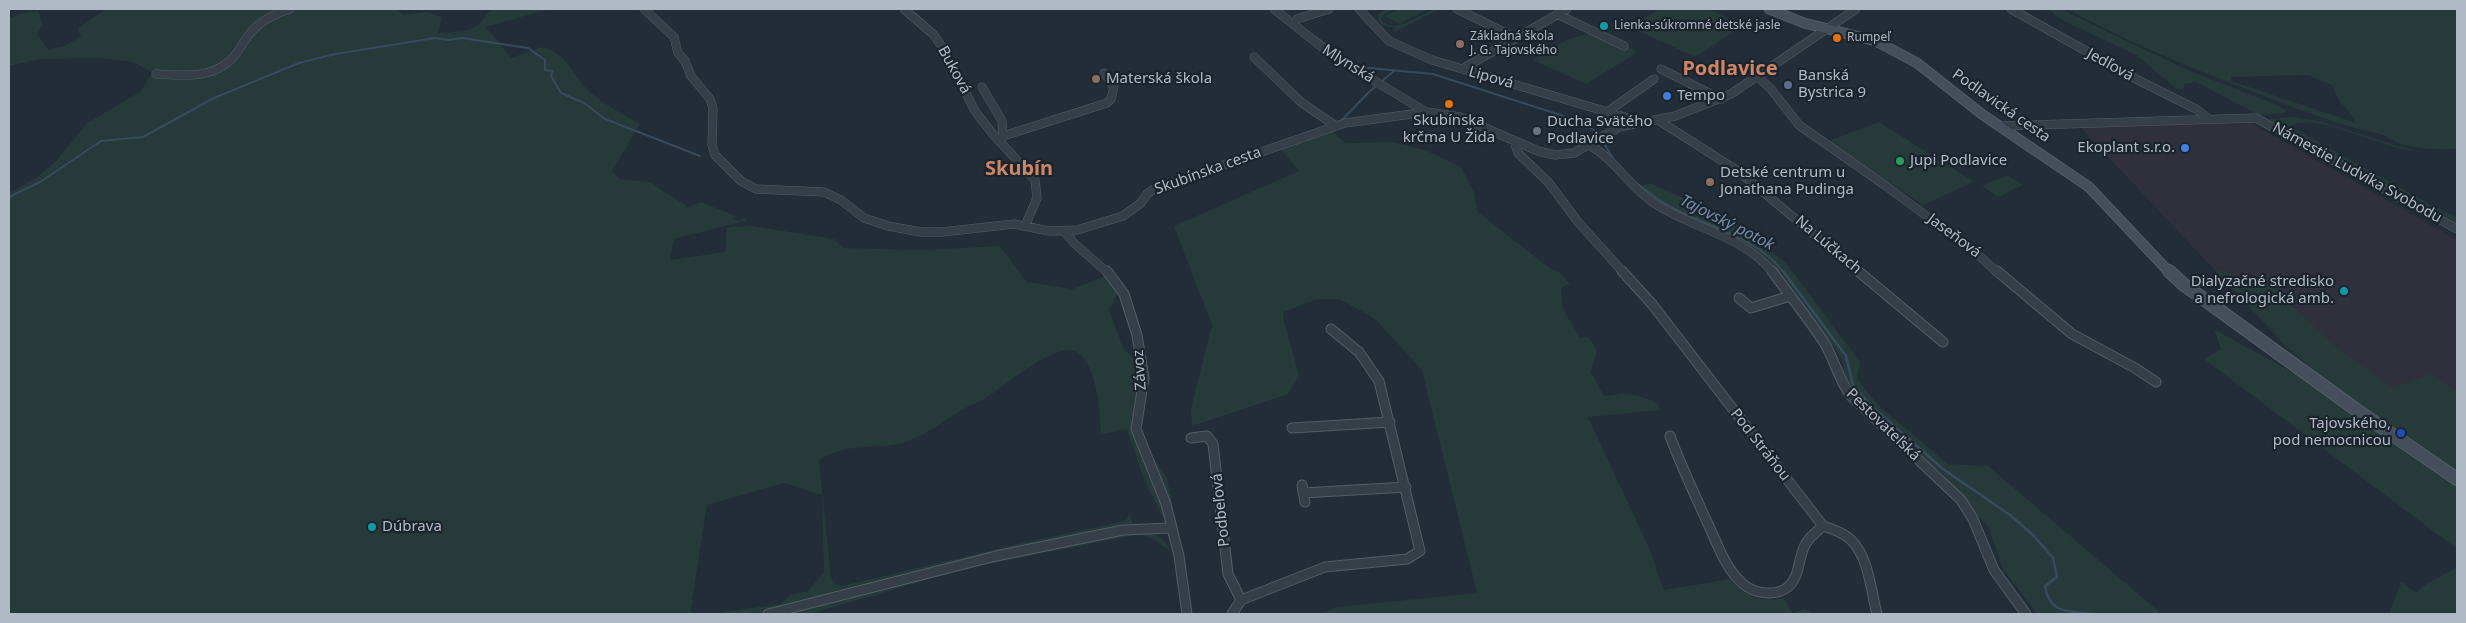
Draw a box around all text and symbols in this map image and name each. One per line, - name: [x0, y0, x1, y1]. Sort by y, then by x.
- place label: Lienka-súkromné detské jasle: [1614, 19, 1781, 33]
- marker: Lienka-súkromné detské jasle: [1598, 20, 1610, 32]
- place label: Základná škola J. G. Tajovského: [1470, 30, 1557, 58]
- place label: Rumpeľ: [1847, 31, 1890, 45]
- marker: Rumpeľ: [1831, 32, 1843, 44]
- marker: Základná škola J. G. Tajovského: [1454, 38, 1466, 50]
- street label: Mlynská: [1319, 41, 1377, 87]
- street label: Buková: [934, 43, 974, 97]
- street label: Jedľová: [2084, 45, 2136, 85]
- district label: Podlavice: [1682, 57, 1778, 81]
- street label: Lipová: [1467, 63, 1515, 93]
- street label: Podlavická cesta: [1949, 66, 2053, 146]
- place label: Banská Bystrica 9: [1798, 67, 1866, 102]
- place label: Materská škola: [1106, 70, 1212, 88]
- marker: Materská škola: [1090, 73, 1102, 85]
- marker: Banská Bystrica 9: [1782, 79, 1794, 91]
- place label: Tempo: [1677, 87, 1725, 105]
- marker: Tempo: [1661, 90, 1673, 102]
- marker: Skubínska krčma U Žida: [1443, 98, 1455, 110]
- place label: Skubínska krčma U Žida: [1403, 112, 1495, 147]
- place label: Ducha Svätého Podlavice: [1547, 113, 1652, 148]
- street label: Námestie Ludvíka Svobodu: [2269, 119, 2445, 227]
- marker: Ducha Svätého Podlavice: [1531, 125, 1543, 137]
- place label: Ekoplant s.r.o.: [2077, 139, 2175, 157]
- marker: Ekoplant s.r.o.: [2179, 142, 2191, 154]
- street label: Skubínska cesta: [1152, 143, 1264, 199]
- place label: Jupi Podlavice: [1910, 152, 2007, 170]
- marker: Jupi Podlavice: [1894, 155, 1906, 167]
- district label: Skubín: [985, 157, 1053, 181]
- place label: Detské centrum u Jonathana Pudinga: [1720, 164, 1854, 199]
- marker: Detské centrum u Jonathana Pudinga: [1704, 176, 1716, 188]
- water label: Tajovský potok: [1677, 191, 1777, 255]
- street label: Jaseňová: [1924, 210, 1984, 262]
- street label: Na Lúčkach: [1791, 212, 1865, 278]
- place label: Dialyzačné stredisko a nefrologická amb.: [2191, 273, 2334, 308]
- marker: Dialyzačné stredisko a nefrologická amb.: [2338, 285, 2350, 297]
- street label: Závoz: [1130, 349, 1150, 391]
- street label: Pestovateľská: [1842, 385, 1924, 465]
- street label: Pod Stráňou: [1726, 405, 1794, 485]
- place label: Tajovského, pod nemocnicou: [2273, 415, 2391, 450]
- marker: Tajovského, pod nemocnicou: [2395, 427, 2407, 439]
- street label: Podbeľová: [1208, 472, 1234, 548]
- place label: Dúbrava: [382, 518, 442, 536]
- marker: Dúbrava: [366, 521, 378, 533]

